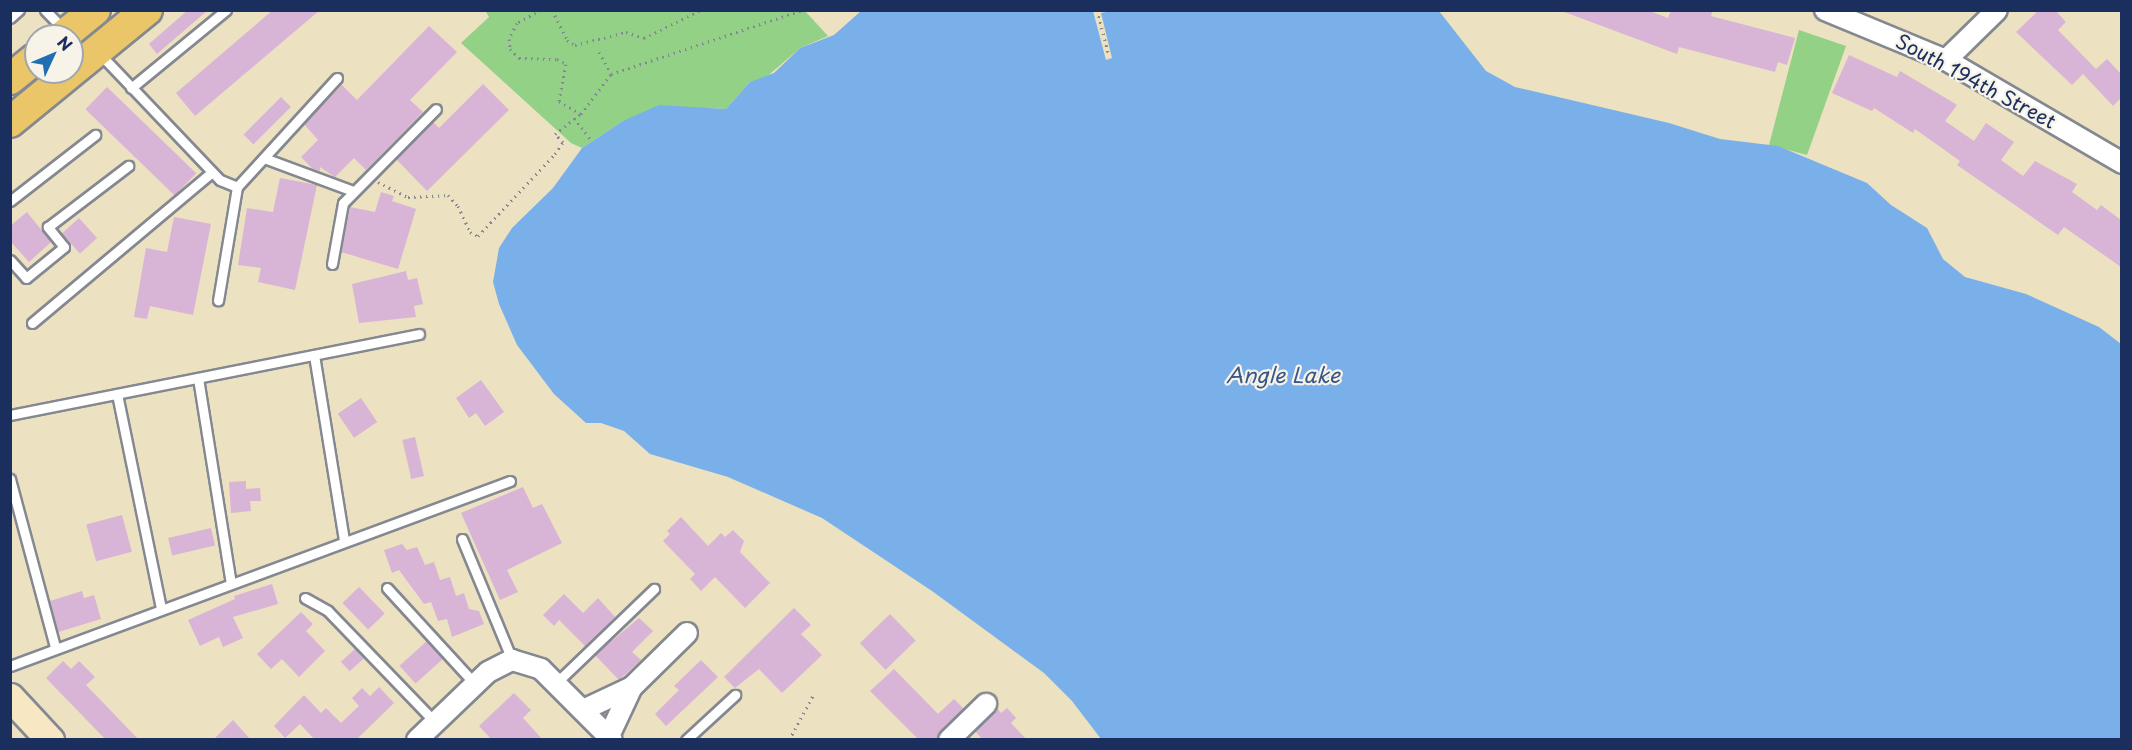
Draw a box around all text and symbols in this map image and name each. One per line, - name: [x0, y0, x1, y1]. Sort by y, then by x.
- north arrow: [24, 24, 84, 84]
- street label: South 194th Street: [1891, 28, 2061, 134]
- text: N: [52, 30, 79, 56]
- water label: Angle Lake: [1226, 361, 1340, 387]

